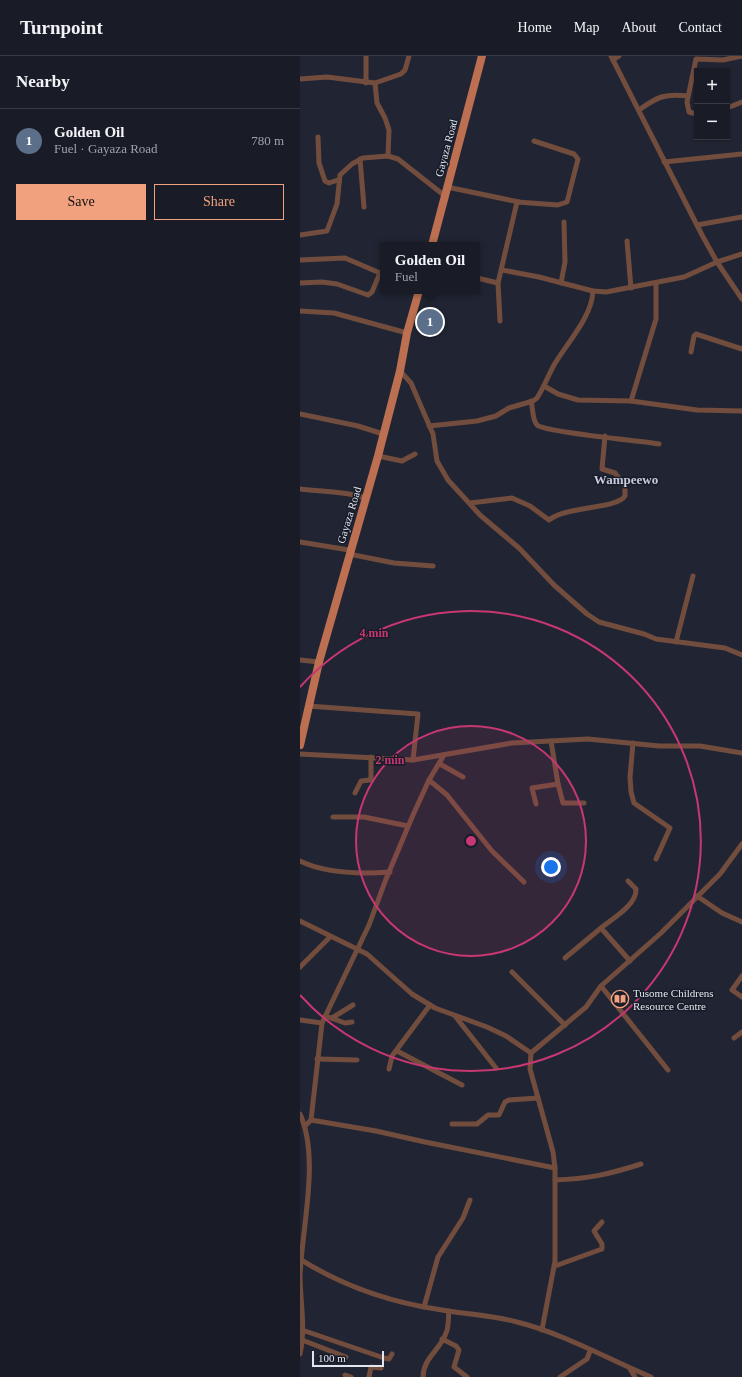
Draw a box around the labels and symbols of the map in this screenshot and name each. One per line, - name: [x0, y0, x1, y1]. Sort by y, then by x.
- street label: Gayaza Road: [433, 118, 460, 178]
- pin: 1: [417, 307, 443, 337]
- district label: Wampeewo: [594, 472, 658, 487]
- street label: Gayaza Road: [335, 485, 363, 545]
- text: 4 min: [359, 626, 389, 640]
- text: 2 min: [375, 753, 405, 767]
- centre of rings: [464, 834, 478, 848]
- your location: [541, 857, 561, 877]
- place label: Tusome Childrens Resource Centre: [633, 987, 714, 1012]
- library icon: Tusome Childrens Resource Centre: [610, 989, 630, 1009]
- scale bar: [312, 1349, 384, 1368]

